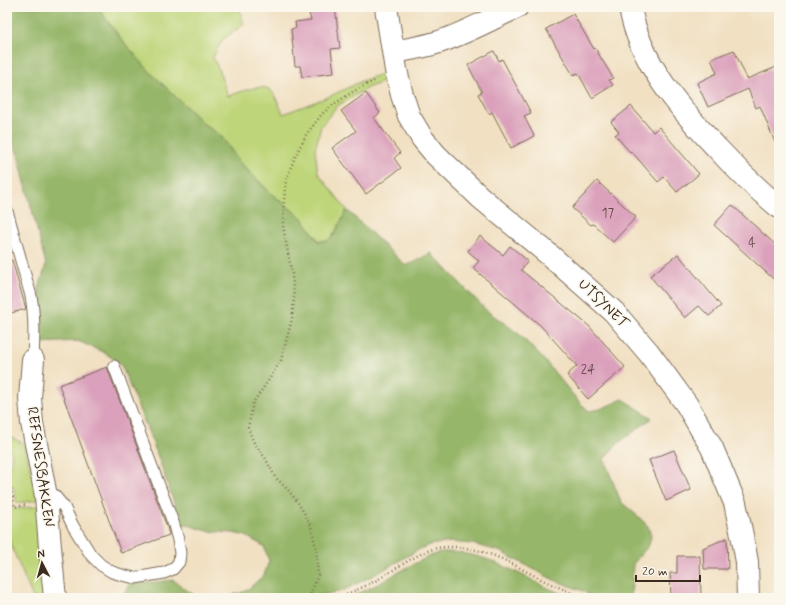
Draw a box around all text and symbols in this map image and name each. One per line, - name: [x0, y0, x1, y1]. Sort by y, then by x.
- house number: 17: [602, 205, 615, 222]
- house number: 4: [748, 235, 756, 252]
- street label: UTSYNET: [573, 275, 633, 334]
- house number: 24: [581, 361, 595, 378]
- street label: REFSNESBAKKEN: [22, 405, 58, 529]
- north arrow: [22, 543, 62, 583]
- text: N: [37, 547, 45, 561]
- scale bar: [636, 557, 700, 583]
- text: 20 m: [642, 564, 668, 580]

